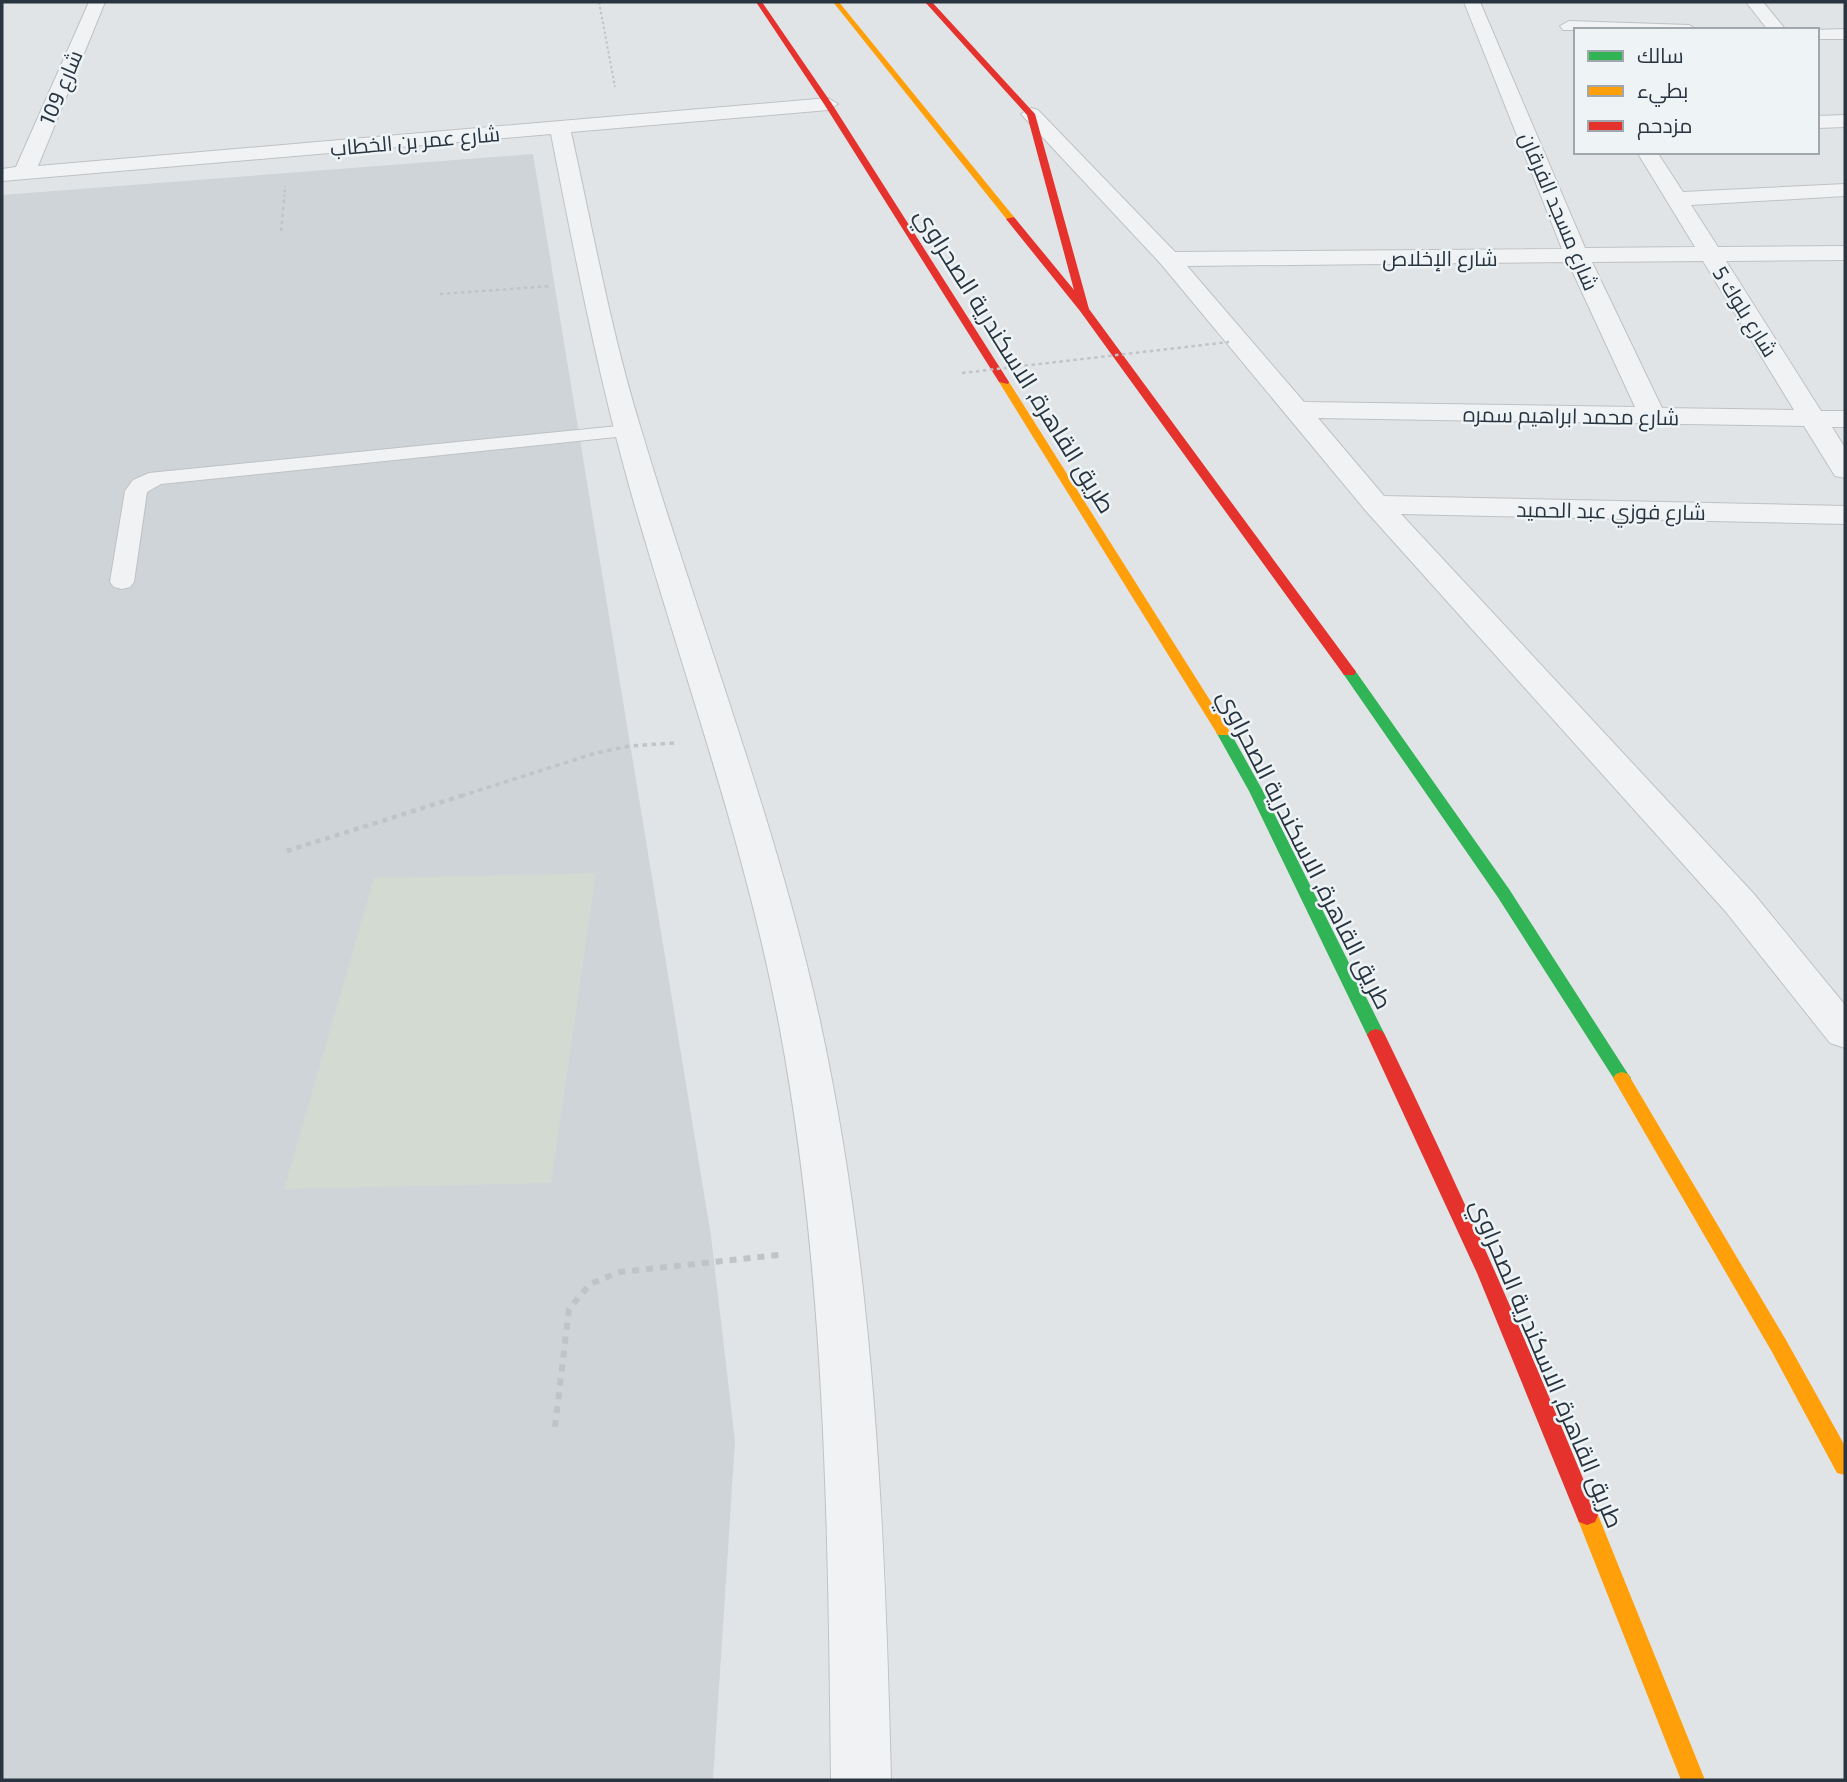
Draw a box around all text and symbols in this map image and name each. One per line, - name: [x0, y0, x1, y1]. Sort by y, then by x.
- legend: [1574, 28, 1819, 154]
- text: سالك: [1637, 42, 1684, 67]
- street label: شارع 109: [33, 46, 90, 129]
- text: بطيء: [1637, 77, 1688, 107]
- text: مزدحم: [1637, 112, 1692, 140]
- street label: شارع عمر بن الخطاب: [329, 120, 501, 163]
- street label: شارع مسجد الفرقان: [1513, 128, 1605, 295]
- street label: طريق القاهرة, الاسكندرية الصحراوي: [906, 202, 1122, 521]
- street label: شارع الإخلاص: [1382, 245, 1498, 273]
- street label: شارع بلوك 5: [1706, 261, 1784, 362]
- street label: شارع محمد ابراهيم سمره: [1463, 401, 1679, 432]
- street label: شارع فوزي عبد الحميد: [1516, 496, 1706, 529]
- street label: طريق القاهرة, الاسكندرية الصحراوي: [1208, 685, 1399, 1016]
- street label: طريق القاهرة, الاسكندرية الصحراوي: [1461, 1194, 1631, 1534]

